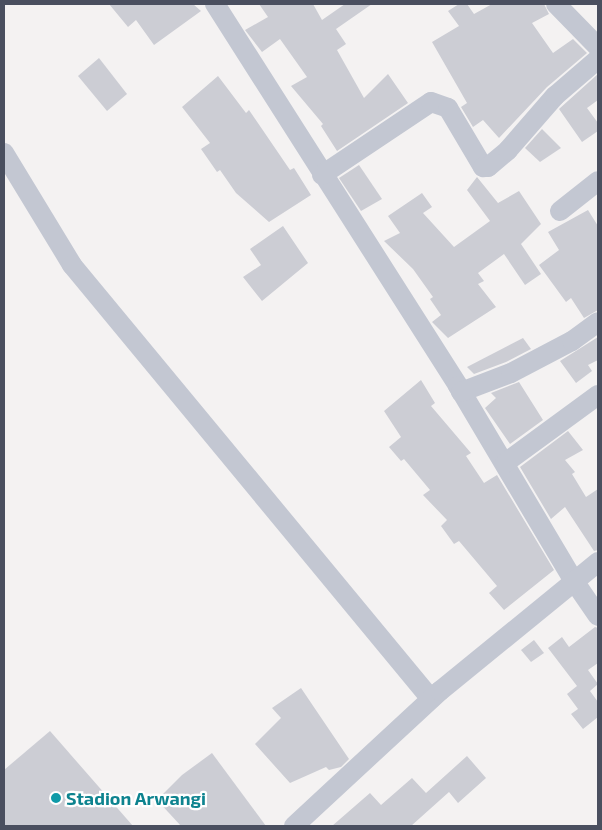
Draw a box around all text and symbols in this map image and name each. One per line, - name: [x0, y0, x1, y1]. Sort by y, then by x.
- place label: Stadion Arwangi: [66, 787, 206, 809]
- marker: Stadion Arwangi: [50, 792, 62, 804]

